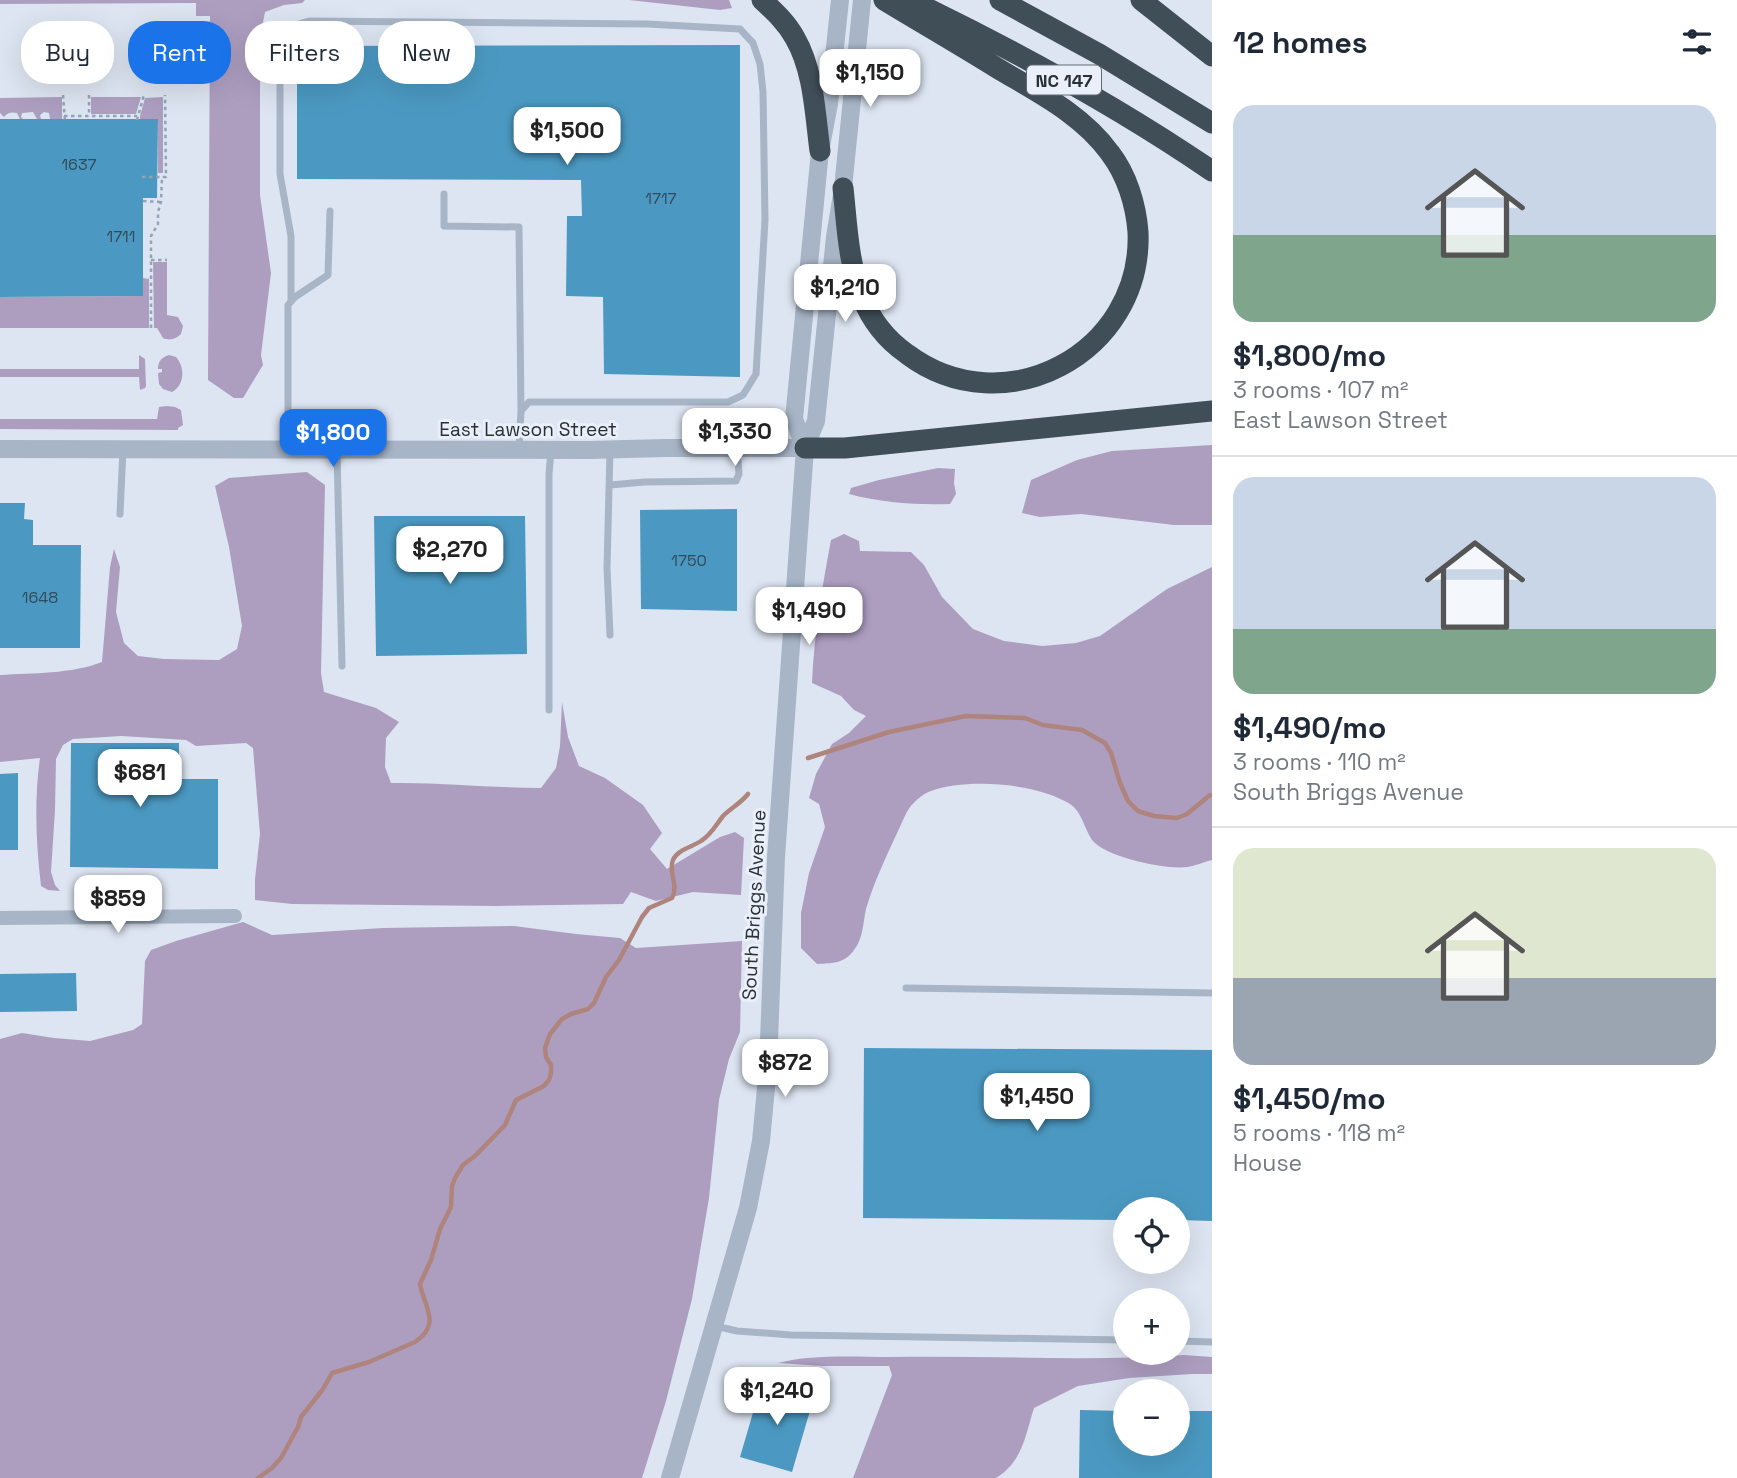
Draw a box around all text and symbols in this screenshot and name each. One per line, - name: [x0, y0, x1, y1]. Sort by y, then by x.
- chip: Buy: [21, 21, 114, 84]
- chip: Rent: [128, 21, 231, 84]
- chip: Filters: [245, 21, 364, 84]
- chip: New: [378, 21, 475, 84]
- text: 12 homes: [1233, 23, 1368, 62]
- icon: filters: [1678, 23, 1716, 61]
- pin: $1,150: [813, 50, 927, 109]
- text: $1,150: [836, 57, 905, 87]
- road number: NC 147: [1027, 66, 1101, 94]
- pin: $1,500: [510, 108, 624, 167]
- text: $1,500: [530, 115, 604, 145]
- icon: home: [1412, 150, 1538, 276]
- house number: 1637: [61, 154, 97, 175]
- house number: 1717: [645, 188, 677, 209]
- house number: 1711: [107, 226, 135, 247]
- pin: $1,210: [788, 264, 902, 324]
- text: $1,210: [810, 272, 880, 302]
- text: $1,800/mo: [1233, 336, 1386, 375]
- text: 3 rooms · 107 m²: [1233, 375, 1409, 405]
- text: East Lawson Street: [1233, 405, 1448, 435]
- pin: $1,330: [678, 408, 792, 468]
- pin: $1,800: [276, 410, 390, 469]
- text: $1,330: [698, 416, 772, 446]
- text: $1,800: [296, 417, 370, 447]
- street label: East Lawson Street: [439, 417, 617, 442]
- icon: home: [1412, 522, 1538, 648]
- pin: $2,270: [393, 526, 507, 586]
- text: $2,270: [412, 534, 488, 564]
- house number: 1750: [671, 550, 707, 571]
- house number: 1648: [22, 587, 58, 608]
- pin: $1,490: [752, 588, 866, 647]
- text: $1,490: [772, 595, 846, 625]
- text: $1,490/mo: [1233, 708, 1386, 747]
- text: 3 rooms · 110 m²: [1233, 747, 1406, 777]
- pin: $681: [99, 750, 181, 809]
- text: $681: [114, 757, 166, 787]
- text: South Briggs Avenue: [1233, 777, 1464, 807]
- street label: South Briggs Avenue: [737, 809, 771, 1001]
- pin: $859: [77, 876, 159, 935]
- text: $859: [90, 883, 146, 913]
- icon: home: [1412, 893, 1538, 1019]
- pin: $872: [744, 1040, 826, 1099]
- text: $872: [758, 1047, 812, 1077]
- pin: $1,450: [980, 1074, 1094, 1133]
- text: $1,450/mo: [1233, 1079, 1386, 1118]
- text: $1,450: [1000, 1081, 1074, 1111]
- text: 5 rooms · 118 m²: [1233, 1118, 1405, 1148]
- text: House: [1233, 1148, 1302, 1178]
- map controls: [1113, 1197, 1190, 1456]
- button: locate: [1113, 1197, 1190, 1274]
- button: +: [1113, 1288, 1190, 1365]
- pin: $1,240: [720, 1368, 834, 1427]
- text: $1,240: [740, 1375, 814, 1405]
- button: −: [1113, 1379, 1190, 1456]

